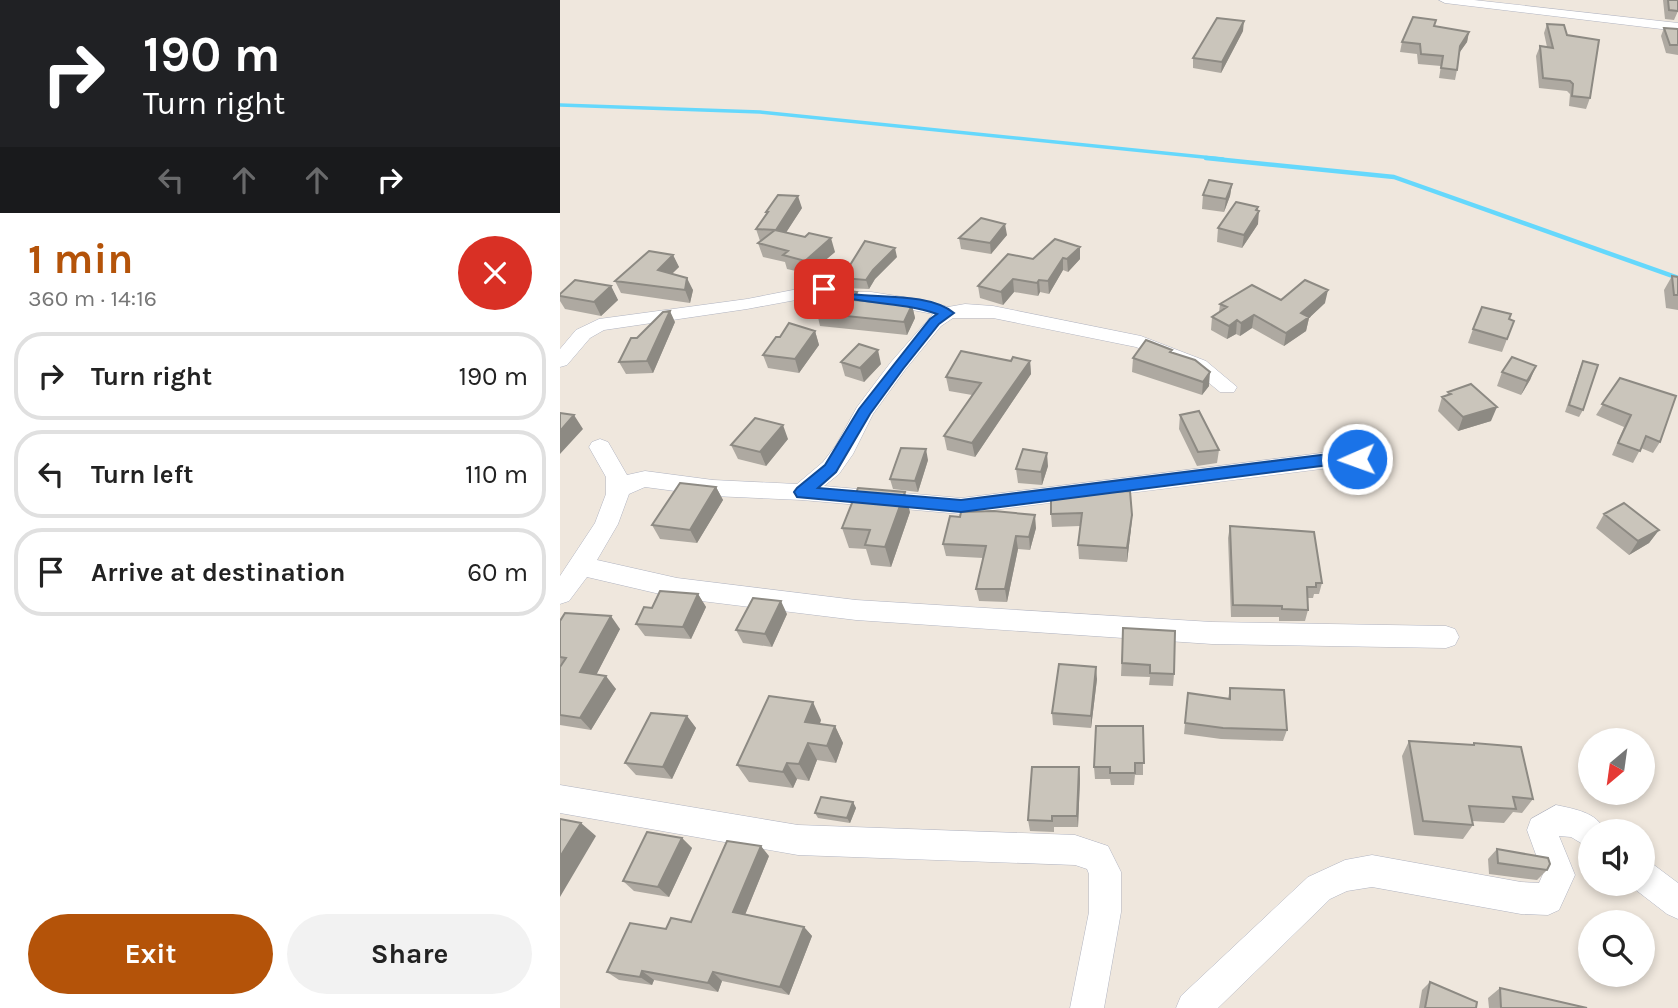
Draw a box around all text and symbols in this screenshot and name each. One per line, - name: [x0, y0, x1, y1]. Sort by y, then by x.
- text: 190 m: [143, 26, 280, 83]
- icon: right: [28, 28, 119, 119]
- text: Turn right: [143, 85, 285, 122]
- icon: left: [152, 161, 190, 199]
- icon: ahead: [225, 161, 263, 199]
- icon: ahead: [298, 161, 336, 199]
- icon: right: [371, 161, 409, 199]
- text: 1 min: [28, 234, 133, 284]
- button: close: [458, 236, 532, 310]
- pin: [794, 259, 854, 319]
- icon: arrive: [805, 270, 843, 308]
- text: 360 m · 14:16: [28, 285, 157, 312]
- icon: right: [32, 357, 70, 395]
- text: Turn right: [91, 361, 212, 392]
- text: 190 m: [458, 361, 528, 392]
- position arrow: [1320, 422, 1394, 496]
- icon: left: [32, 455, 70, 493]
- text: Turn left: [91, 459, 193, 490]
- text: 110 m: [465, 459, 528, 490]
- icon: arrive: [32, 553, 70, 591]
- text: Arrive at destination: [91, 557, 345, 588]
- text: 60 m: [467, 557, 528, 588]
- north arrow: [1578, 728, 1656, 805]
- map controls: [1578, 728, 1655, 987]
- button: sound: [1578, 819, 1655, 896]
- button: search: [1578, 910, 1655, 987]
- button: Exit: [28, 914, 273, 994]
- button: Share: [287, 914, 532, 994]

